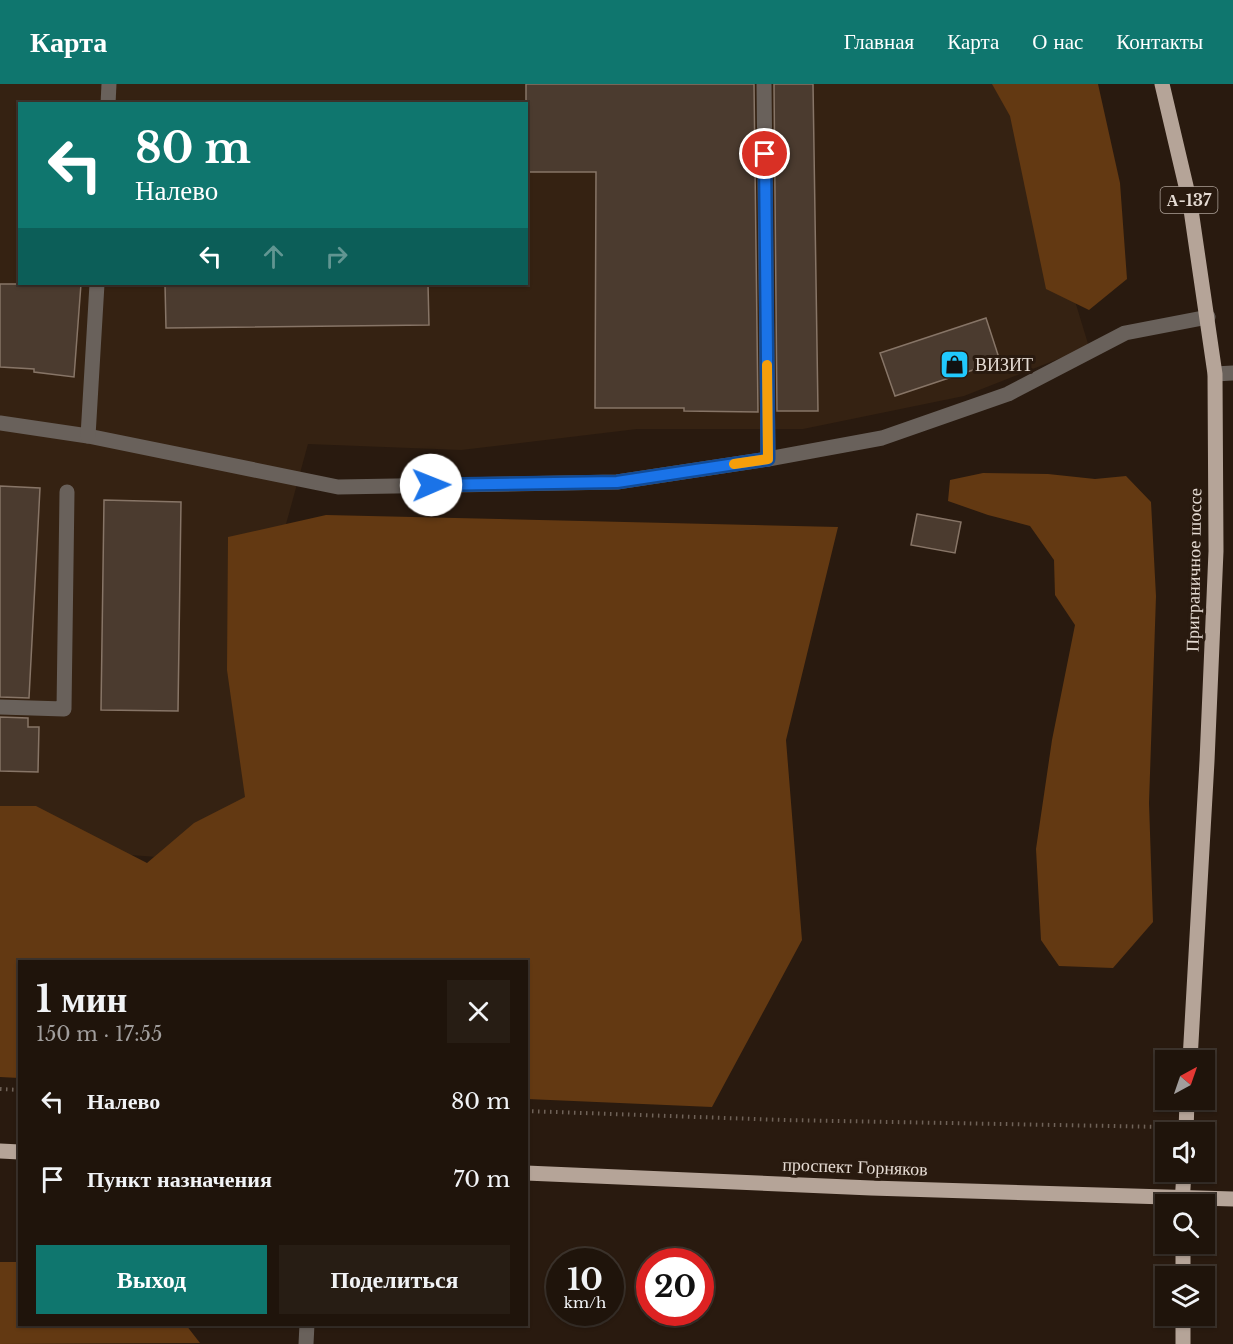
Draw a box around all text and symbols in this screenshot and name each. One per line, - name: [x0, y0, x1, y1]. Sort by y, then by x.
- text: Карта: [30, 25, 107, 60]
- text: Главная: [844, 29, 914, 55]
- text: Карта: [947, 29, 999, 55]
- text: О нас: [1032, 29, 1083, 55]
- text: Контакты: [1116, 29, 1203, 55]
- text: 80 m: [135, 122, 251, 174]
- icon: left: [36, 126, 114, 204]
- pin: [739, 128, 790, 179]
- icon: arrive: [748, 137, 781, 170]
- text: Налево: [135, 174, 218, 207]
- road number: А-137: [1160, 187, 1218, 213]
- icon: left: [194, 240, 227, 273]
- icon: ahead: [257, 240, 290, 273]
- icon: right: [320, 240, 353, 273]
- shop icon: ВИЗИТ: [938, 349, 970, 381]
- place label: ВИЗИТ: [975, 354, 1033, 376]
- position arrow: [399, 453, 463, 517]
- street label: Приграничное шоссе: [1182, 488, 1206, 652]
- text: 1 мин: [36, 977, 127, 1022]
- button: close: [447, 980, 510, 1043]
- text: 150 m · 17:55: [36, 1022, 162, 1046]
- north arrow: [1155, 1050, 1215, 1110]
- map controls: [1155, 1050, 1215, 1326]
- icon: left: [36, 1085, 69, 1118]
- text: Налево: [87, 1088, 160, 1115]
- text: 80 m: [451, 1088, 510, 1115]
- button: sound: [1155, 1122, 1215, 1182]
- street label: проспект Горняков: [782, 1153, 928, 1181]
- icon: arrive: [36, 1163, 69, 1196]
- text: Пункт назначения: [87, 1166, 272, 1193]
- text: 70 m: [453, 1166, 510, 1193]
- button: search: [1155, 1194, 1215, 1254]
- button: Выход: [36, 1245, 267, 1314]
- button: Поделиться: [279, 1245, 510, 1314]
- speed limit sign: 20: [636, 1248, 714, 1326]
- text: 10: [567, 1261, 603, 1298]
- button: layers: [1155, 1266, 1215, 1326]
- text: km/h: [564, 1293, 606, 1312]

